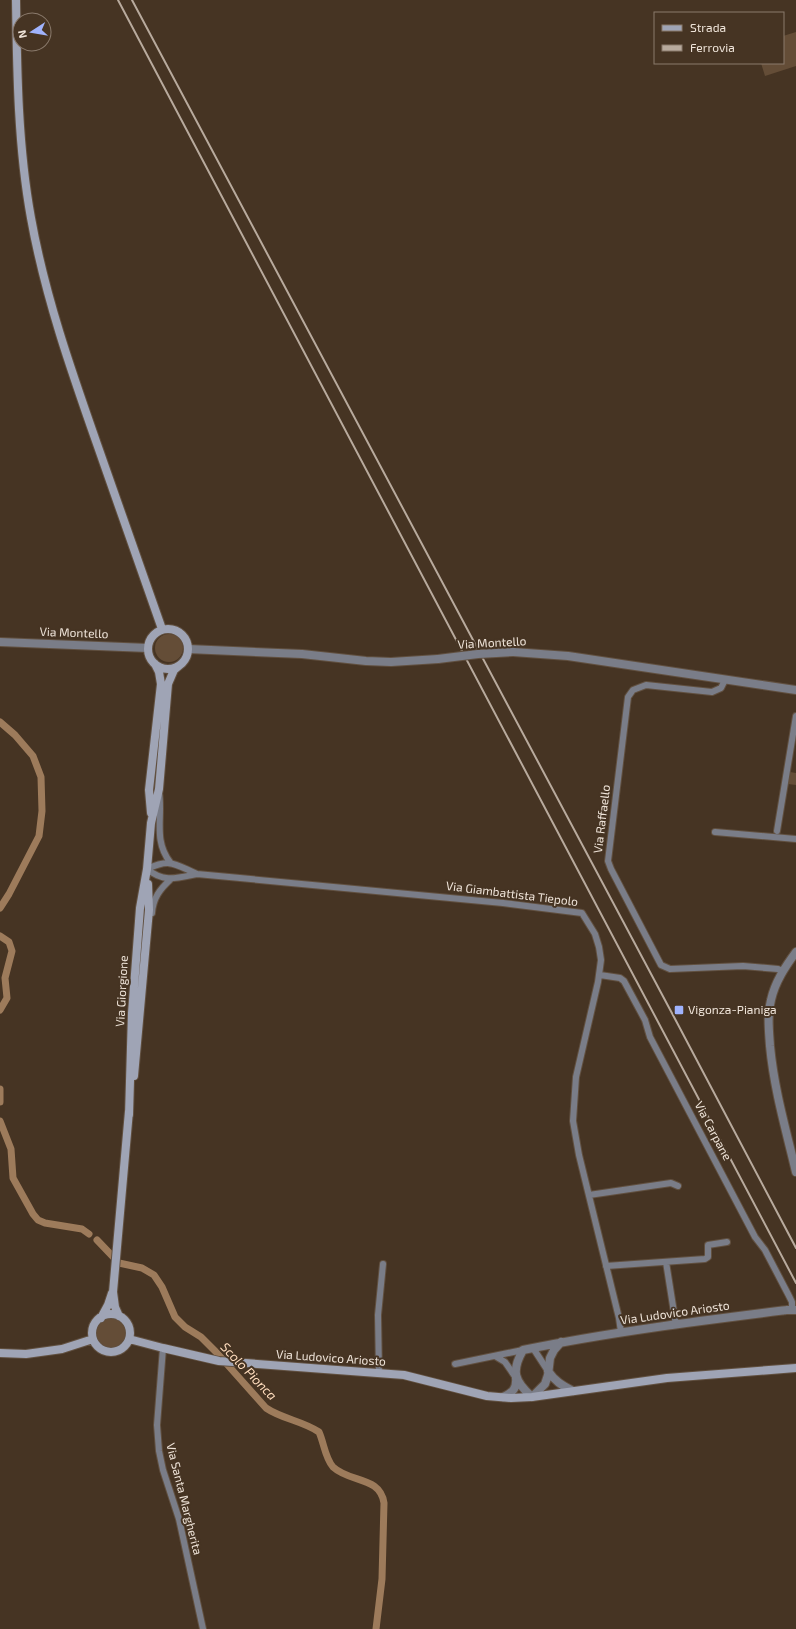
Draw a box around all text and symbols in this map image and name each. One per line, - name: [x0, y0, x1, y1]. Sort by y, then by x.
- north arrow: [12, 12, 52, 52]
- legend: [654, 12, 784, 64]
- text: Strada: [690, 20, 726, 34]
- text: N: [15, 29, 29, 39]
- text: Ferrovia: [690, 40, 735, 54]
- street label: Via Montello: [39, 624, 109, 640]
- street label: Via Montello: [457, 633, 527, 651]
- street label: Via Raffaello: [590, 784, 612, 854]
- street label: Via Giambattista Tiepolo: [445, 878, 579, 908]
- street label: Via Giorgione: [112, 955, 130, 1027]
- place label: Vigonza-Pianiga: [688, 1002, 777, 1016]
- marker: Vigonza-Pianiga: [673, 1004, 685, 1016]
- street label: Via Carpane: [692, 1099, 735, 1162]
- street label: Via Ludovico Ariosto: [619, 1297, 730, 1327]
- water label: Scolo Pionca: [217, 1339, 281, 1403]
- street label: Via Ludovico Ariosto: [276, 1346, 387, 1368]
- street label: Via Santa Margherita: [164, 1441, 206, 1556]

